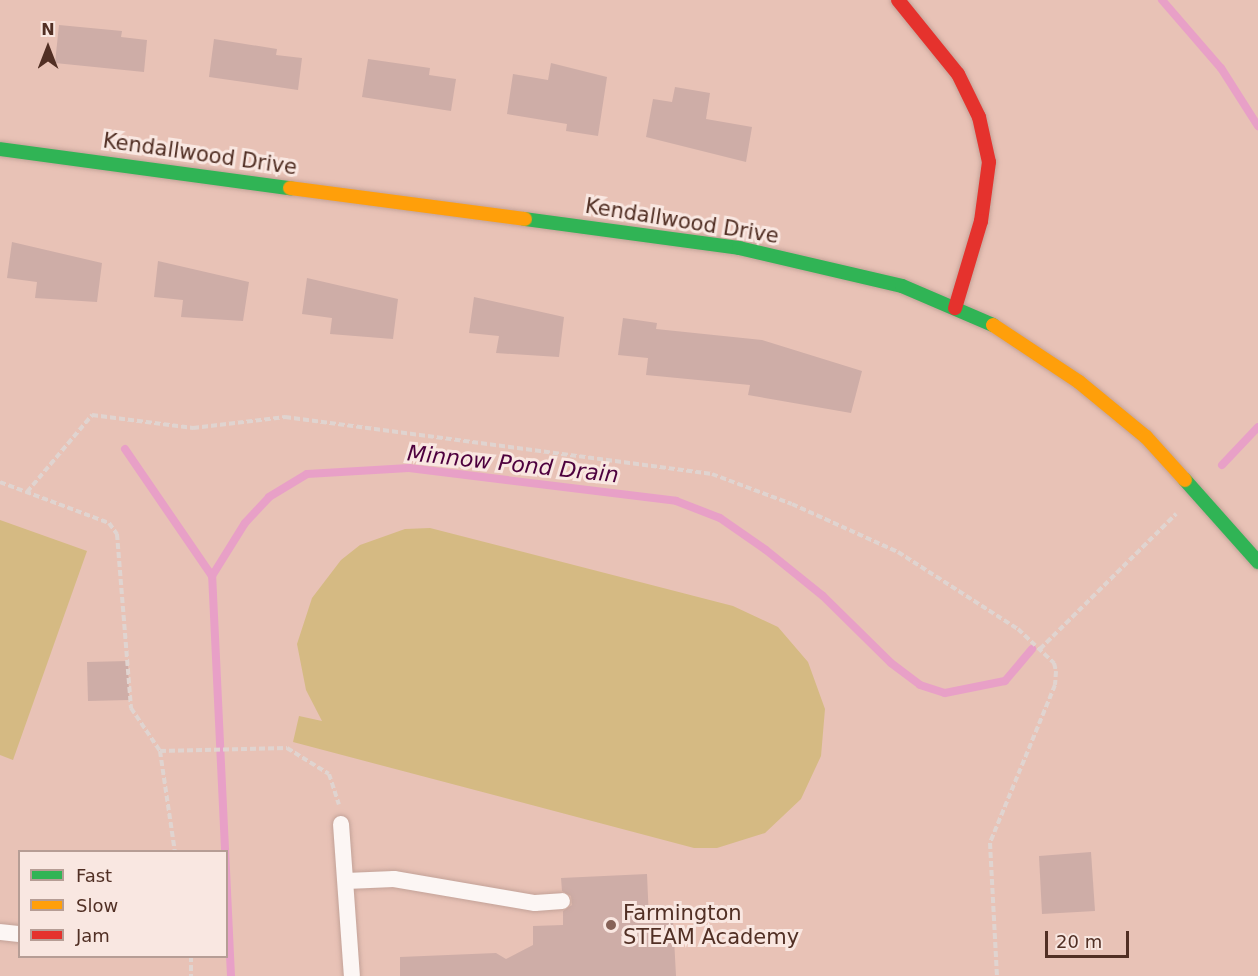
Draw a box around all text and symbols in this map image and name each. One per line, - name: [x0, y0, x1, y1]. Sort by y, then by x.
- north arrow: [18, 18, 78, 78]
- text: N: [41, 20, 55, 39]
- street label: Kendallwood Drive: [101, 128, 299, 180]
- street label: Kendallwood Drive: [583, 193, 781, 249]
- water label: Minnow Pond Drain: [406, 440, 620, 488]
- legend: [18, 850, 228, 958]
- text: Fast: [76, 865, 112, 886]
- text: Slow: [76, 895, 118, 916]
- place label: Farmington STEAM Academy: [623, 900, 799, 950]
- marker: Farmington STEAM Academy: [604, 918, 618, 932]
- scale bar: [1048, 919, 1132, 957]
- text: Jam: [76, 925, 110, 946]
- text: 20 m: [1056, 931, 1102, 952]

